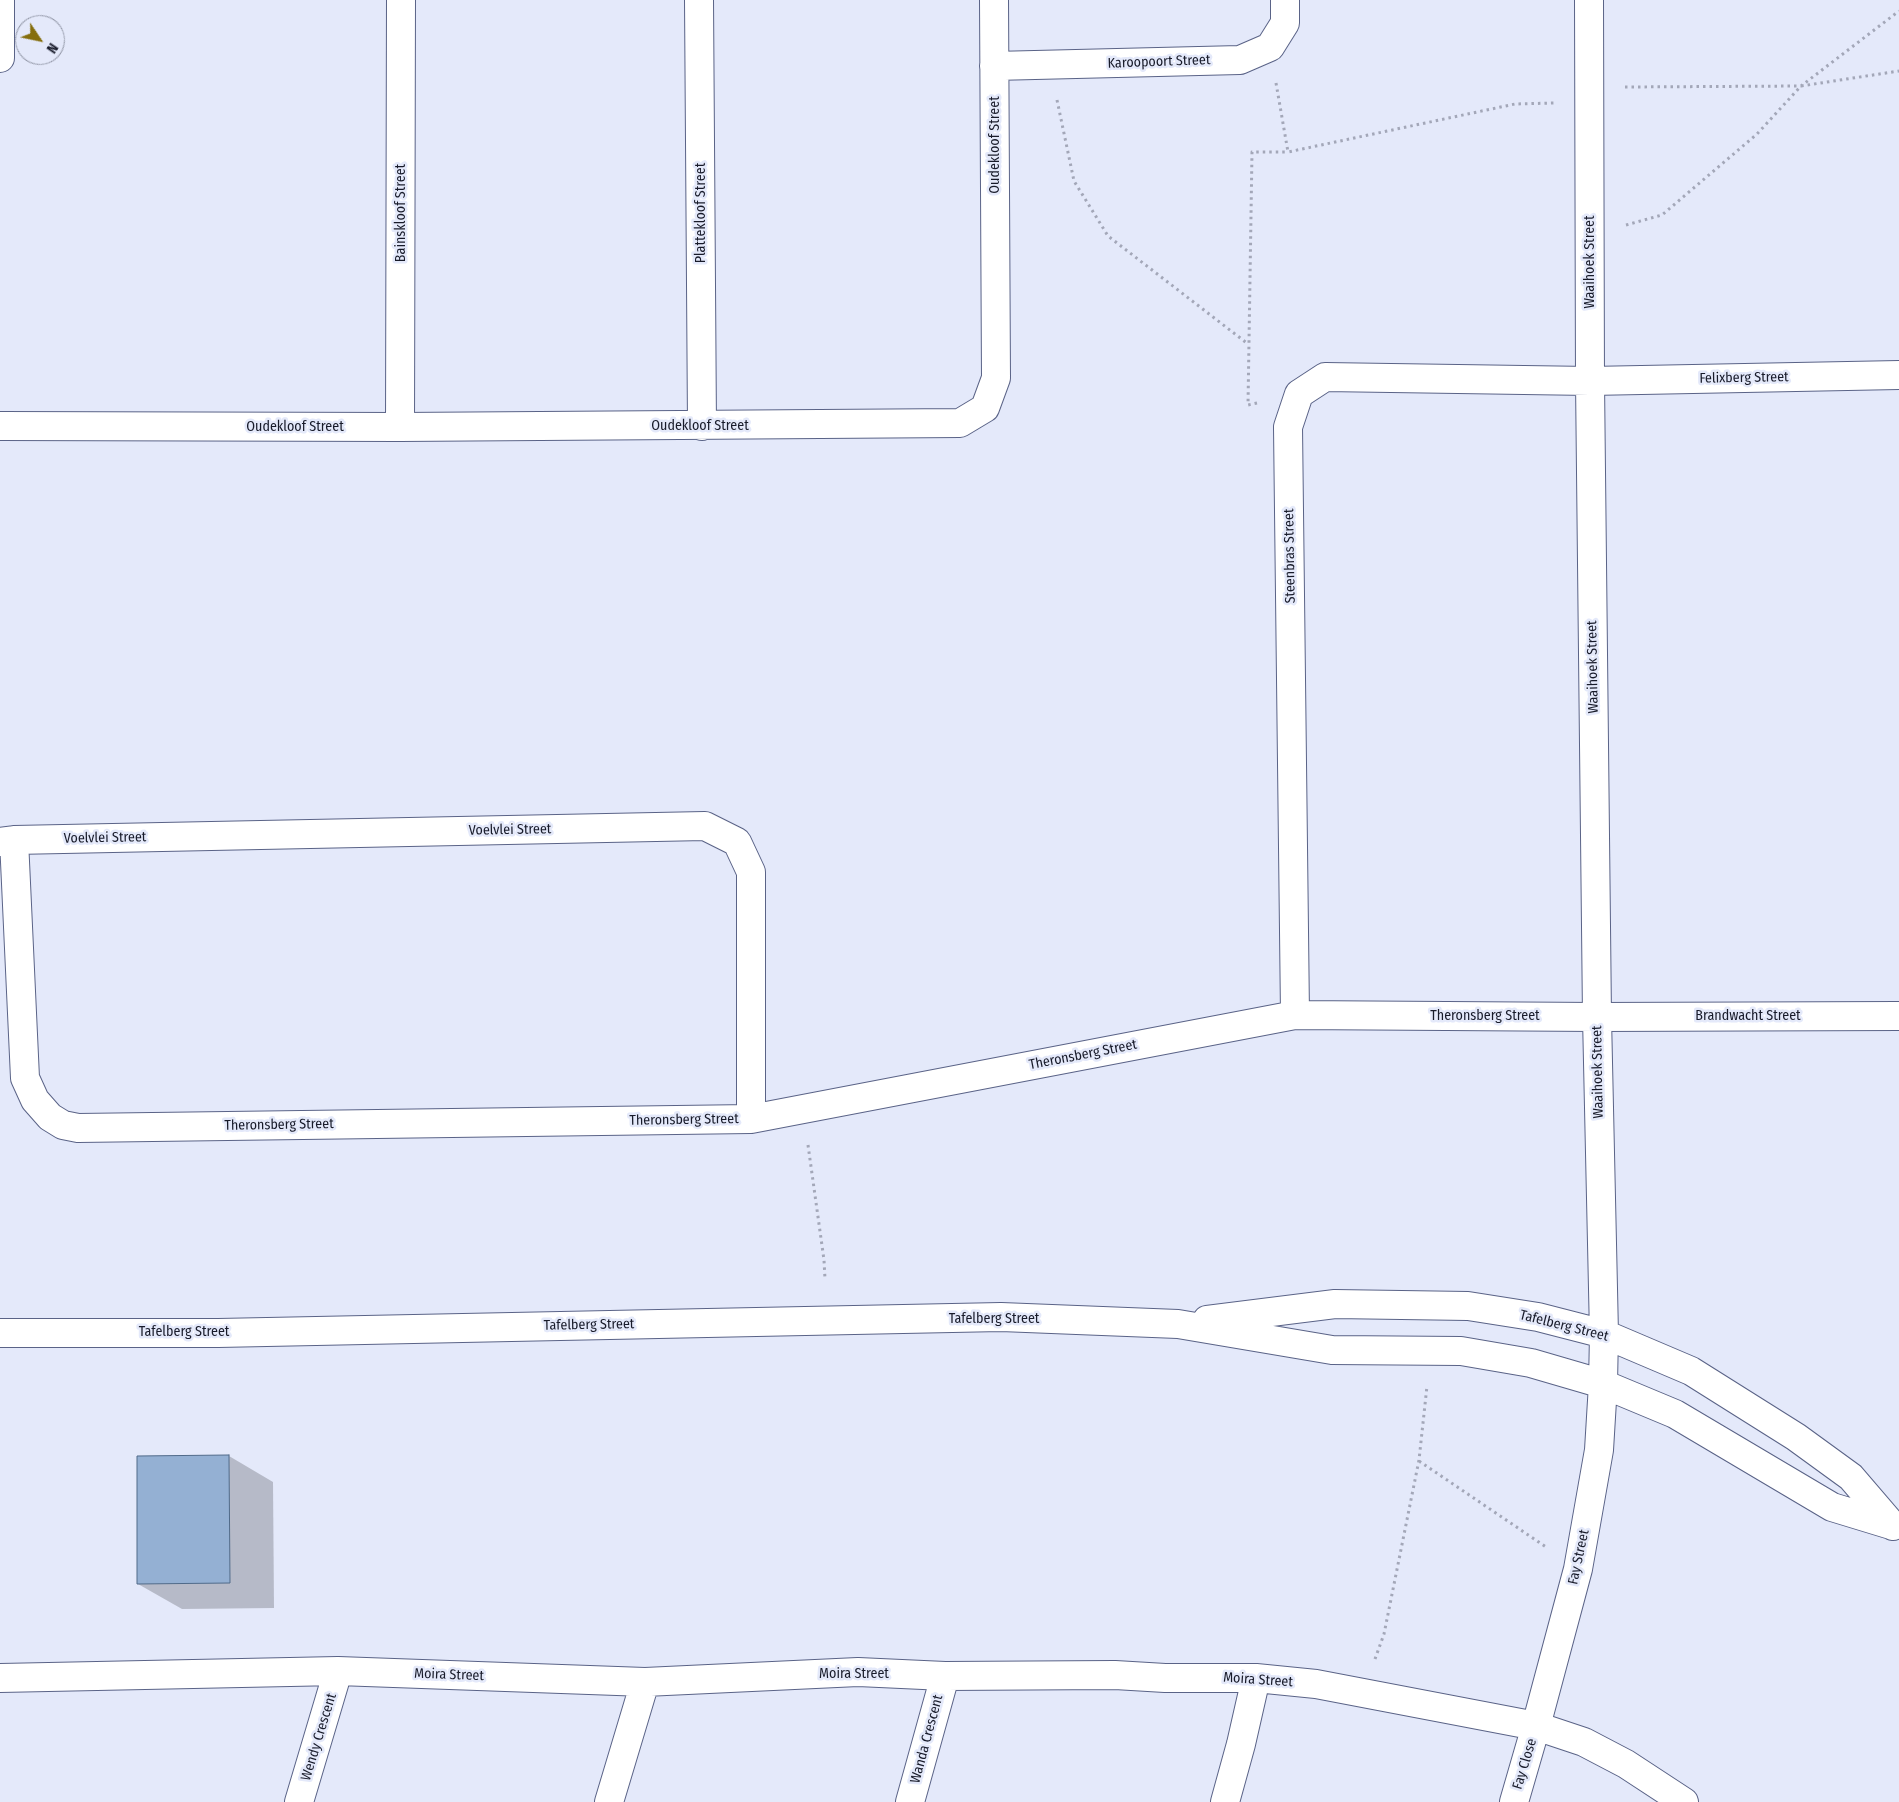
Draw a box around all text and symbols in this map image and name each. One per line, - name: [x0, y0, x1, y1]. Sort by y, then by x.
- north arrow: [15, 15, 65, 65]
- text: N: [43, 40, 61, 56]
- street label: Karoopoort Street: [1107, 52, 1211, 72]
- street label: Oudekloof Street: [987, 96, 1003, 194]
- street label: Plattekloof Street: [693, 163, 709, 263]
- street label: Bainskloof Street: [393, 164, 409, 262]
- street label: Waaihoek Street: [1582, 215, 1598, 309]
- street label: Felixberg Street: [1699, 369, 1789, 387]
- street label: Oudekloof Street: [651, 418, 749, 434]
- street label: Oudekloof Street: [246, 419, 344, 435]
- street label: Steenbras Street: [1281, 508, 1299, 604]
- street label: Waaihoek Street: [1584, 620, 1602, 714]
- street label: Voelvlei Street: [469, 821, 551, 839]
- street label: Voelvlei Street: [64, 829, 146, 847]
- street label: Theronsberg Street: [1430, 1008, 1540, 1024]
- street label: Brandwacht Street: [1695, 1008, 1801, 1024]
- street label: Waaihoek Street: [1589, 1025, 1607, 1119]
- street label: Theronsberg Street: [1028, 1036, 1138, 1074]
- street label: Theronsberg Street: [629, 1111, 739, 1129]
- street label: Theronsberg Street: [224, 1116, 334, 1134]
- street label: Tafelberg Street: [1518, 1307, 1610, 1345]
- street label: Tafelberg Street: [949, 1311, 1039, 1327]
- street label: Tafelberg Street: [543, 1316, 635, 1334]
- street label: Tafelberg Street: [139, 1324, 229, 1340]
- street label: Fay Street: [1565, 1528, 1593, 1586]
- street label: Moira Street: [414, 1665, 484, 1685]
- street label: Moira Street: [819, 1666, 889, 1682]
- street label: Moira Street: [1223, 1669, 1293, 1691]
- street label: Wendy Crescent: [298, 1691, 340, 1783]
- street label: Wanda Crescent: [907, 1693, 947, 1785]
- street label: Fay Close: [1509, 1737, 1541, 1791]

